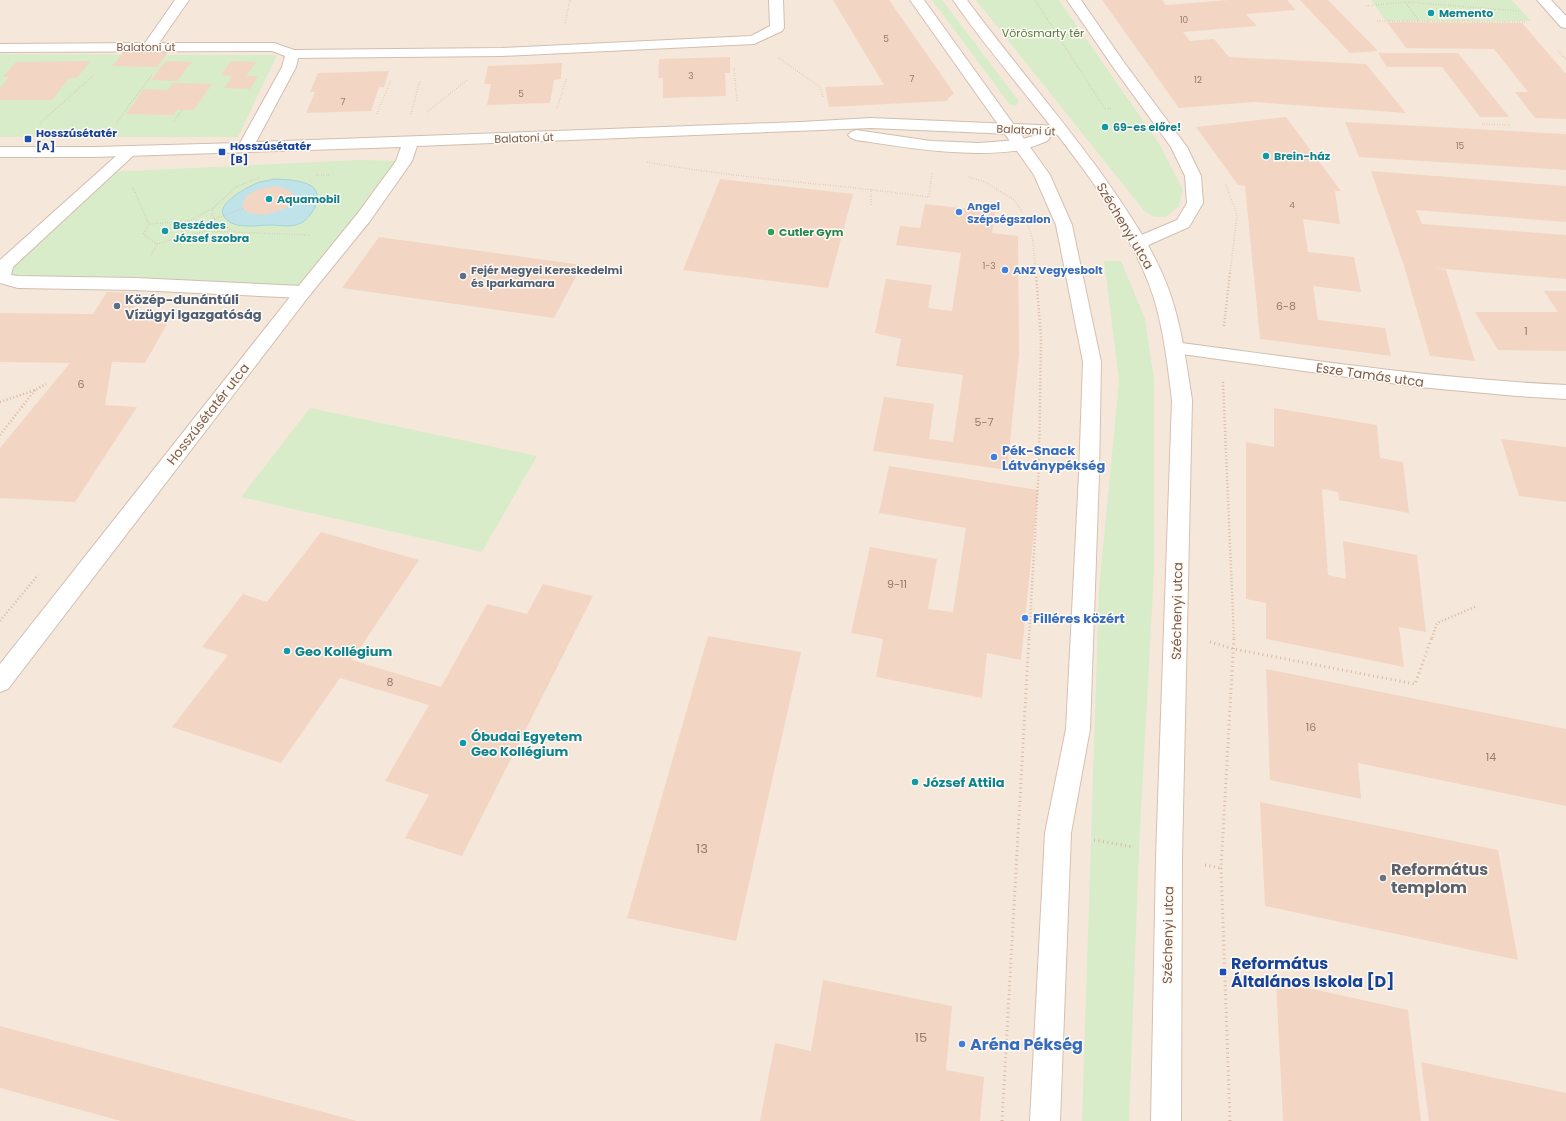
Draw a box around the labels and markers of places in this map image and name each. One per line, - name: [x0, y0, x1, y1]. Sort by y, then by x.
- place label: Memento: [1439, 5, 1493, 21]
- marker: Memento: [1426, 8, 1436, 18]
- place label: 69-es előre!: [1113, 119, 1181, 135]
- marker: 69-es előre!: [1100, 122, 1110, 132]
- place label: Hosszúsétatér [A]: [36, 125, 117, 154]
- marker: Hosszúsétatér [A]: [23, 134, 33, 144]
- place label: Hosszúsétatér [B]: [230, 138, 311, 167]
- marker: Hosszúsétatér [B]: [217, 147, 227, 157]
- place label: Brein-ház: [1274, 148, 1331, 164]
- marker: Brein-ház: [1261, 151, 1271, 161]
- place label: Aquamobil: [277, 191, 340, 207]
- marker: Aquamobil: [264, 194, 274, 204]
- place label: Angel Szépségszalon: [967, 198, 1051, 227]
- marker: Angel Szépségszalon: [954, 207, 964, 217]
- place label: Beszédes József szobra: [173, 217, 249, 246]
- place label: Cutler Gym: [779, 224, 844, 240]
- marker: Beszédes József szobra: [160, 226, 170, 236]
- marker: Cutler Gym: [766, 227, 776, 237]
- place label: Fejér Megyei Kereskedelmi és Iparkamara: [471, 262, 623, 291]
- place label: ANZ Vegyesbolt: [1013, 262, 1103, 278]
- marker: ANZ Vegyesbolt: [1000, 265, 1010, 275]
- marker: Fejér Megyei Kereskedelmi és Iparkamara: [458, 271, 468, 281]
- place label: Közép-dunántúli Vízügyi Igazgatóság: [125, 290, 262, 324]
- marker: Közép-dunántúli Vízügyi Igazgatóság: [112, 301, 122, 311]
- place label: Pék-Snack Látványpékség: [1002, 441, 1105, 475]
- marker: Pék-Snack Látványpékség: [989, 452, 999, 462]
- place label: Filléres közért: [1033, 609, 1125, 628]
- marker: Filléres közért: [1020, 613, 1030, 623]
- place label: Geo Kollégium: [295, 642, 392, 661]
- marker: Geo Kollégium: [282, 646, 292, 656]
- place label: Óbudai Egyetem Geo Kollégium: [471, 727, 582, 761]
- marker: Óbudai Egyetem Geo Kollégium: [458, 738, 468, 748]
- place label: József Attila: [923, 773, 1005, 792]
- marker: József Attila: [910, 777, 920, 787]
- place label: Református templom: [1391, 858, 1488, 899]
- marker: Református templom: [1378, 873, 1388, 883]
- place label: Református Általános Iskola [D]: [1231, 952, 1394, 993]
- marker: Református Általános Iskola [D]: [1218, 967, 1228, 977]
- place label: Aréna Pékség: [970, 1033, 1083, 1056]
- marker: Aréna Pékség: [957, 1039, 967, 1049]

